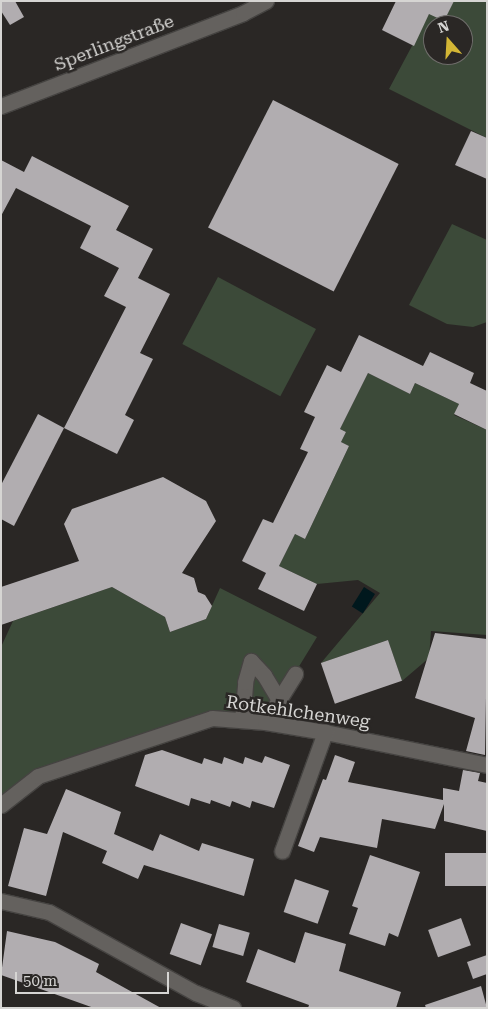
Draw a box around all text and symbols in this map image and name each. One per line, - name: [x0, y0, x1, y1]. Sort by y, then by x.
- street label: Sperlingstraße: [51, 10, 177, 76]
- north arrow: [423, 15, 473, 65]
- text: N: [436, 17, 451, 36]
- street label: Rotkehlchenweg: [225, 691, 371, 733]
- scale bar: [18, 962, 171, 994]
- text: 50 m: [23, 972, 57, 990]

